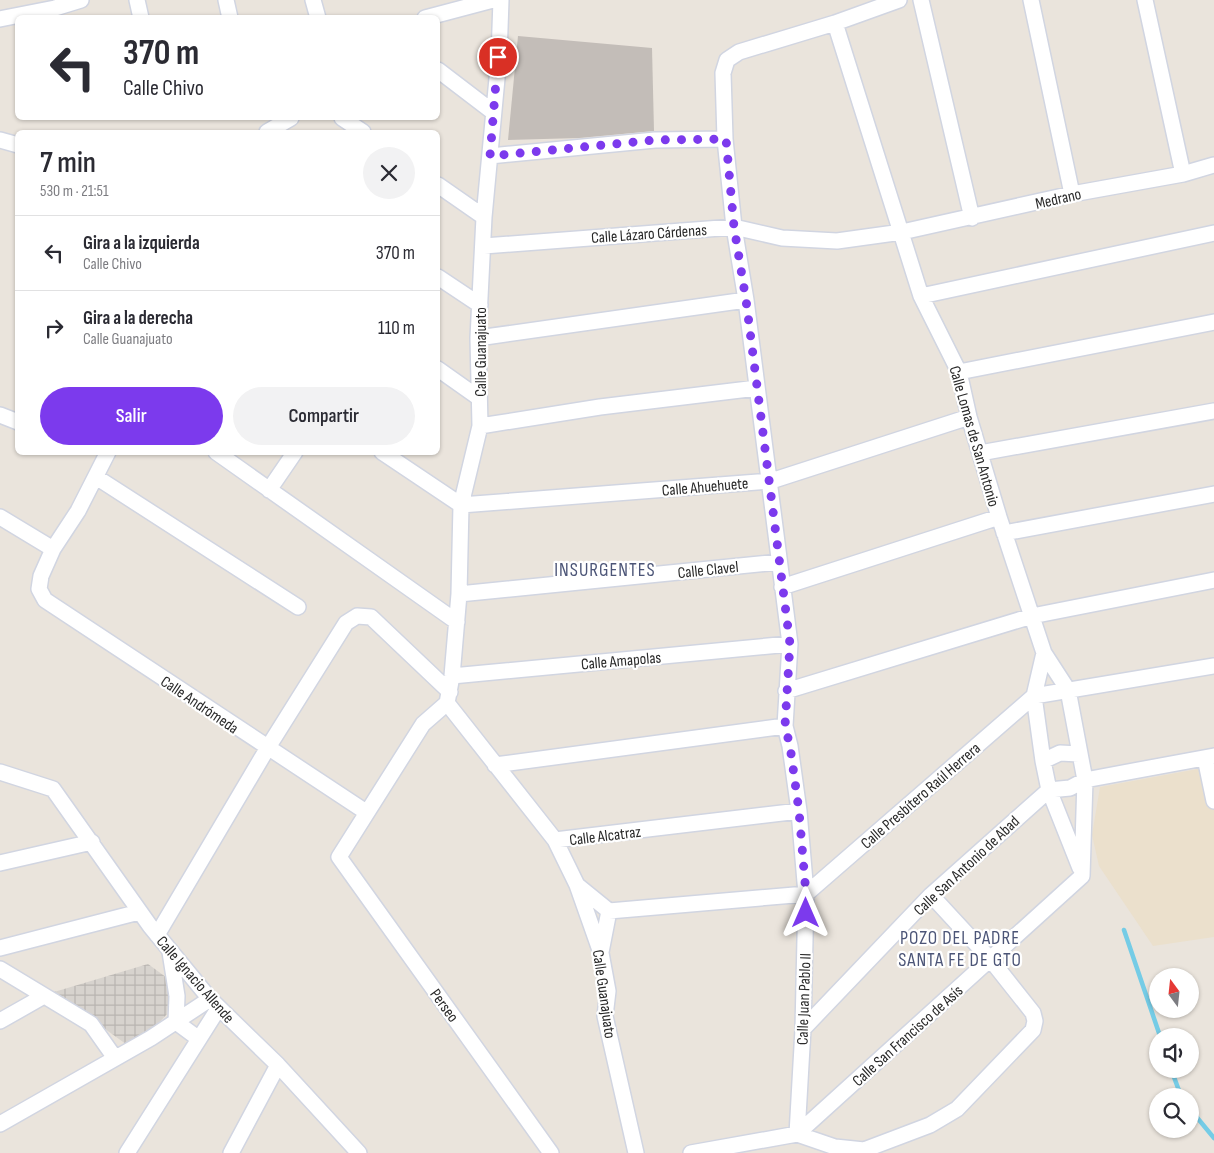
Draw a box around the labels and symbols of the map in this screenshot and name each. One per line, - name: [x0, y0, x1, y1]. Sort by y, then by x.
- pin: [477, 36, 519, 78]
- street label: Medrano: [1034, 185, 1083, 214]
- street label: Calle Lázaro Cárdenas: [591, 221, 708, 248]
- street label: Calle Guanajuato: [472, 307, 491, 397]
- street label: Calle Lomas de San Antonio: [944, 364, 1003, 509]
- street label: Calle Ahuehuete: [661, 474, 749, 501]
- street label: Calle Clavel: [677, 558, 739, 583]
- district label: INSURGENTES: [554, 559, 656, 582]
- street label: Calle Amapolas: [580, 649, 662, 674]
- street label: Calle Andrómeda: [157, 672, 242, 738]
- street label: Calle Presbítero Raúl Herrera: [857, 739, 985, 853]
- street label: Calle San Antonio de Abad: [910, 812, 1024, 920]
- street label: Calle Alcatraz: [568, 823, 642, 850]
- position arrow: [779, 886, 831, 938]
- district label: POZO DEL PADRE SANTA FE DE GTO: [898, 927, 1022, 972]
- street label: Calle Ignacio Allende: [152, 933, 238, 1027]
- street label: Calle Guanajuato: [588, 949, 619, 1040]
- street label: Calle Juan Pablo II: [793, 953, 816, 1045]
- north arrow: [1149, 968, 1199, 1018]
- street label: Calle San Francisco de Asís: [849, 981, 967, 1091]
- street label: Perseo: [425, 986, 462, 1026]

